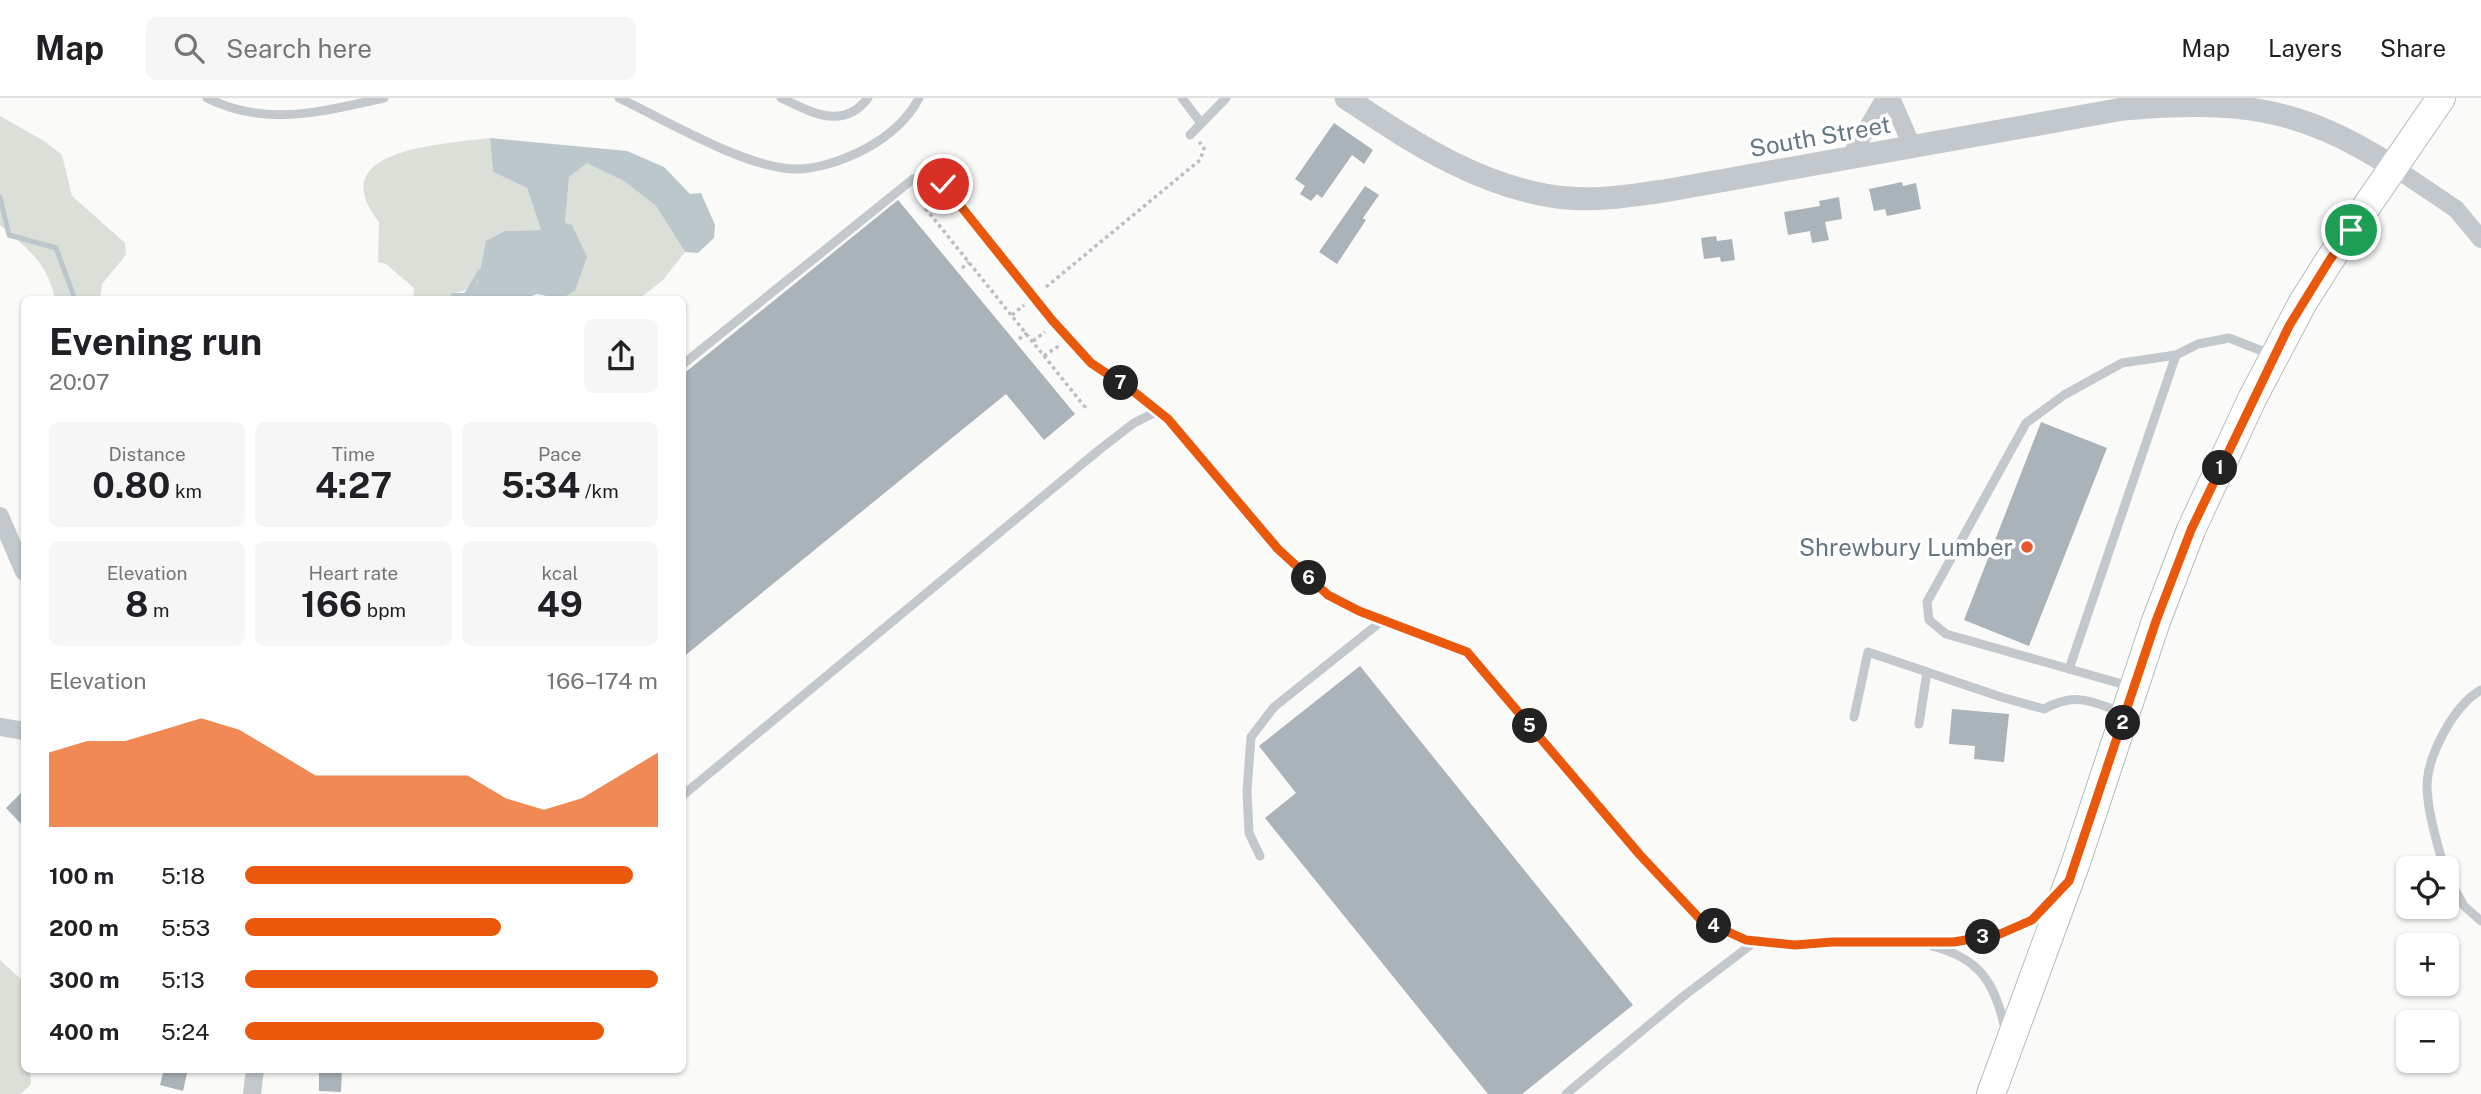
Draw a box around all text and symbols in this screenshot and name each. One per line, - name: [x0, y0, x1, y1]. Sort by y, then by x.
- search box: [146, 17, 636, 80]
- text: Map: [35, 29, 104, 67]
- icon: search: [170, 29, 208, 67]
- text: Search here: [226, 33, 372, 64]
- text: Map: [2181, 34, 2230, 62]
- text: Layers: [2268, 34, 2342, 62]
- text: Share: [2380, 34, 2446, 62]
- street label: South Street: [1747, 110, 1893, 162]
- pin: [913, 154, 973, 214]
- icon: check: [924, 165, 962, 203]
- pin: [2321, 200, 2381, 260]
- icon: arrive: [2332, 211, 2370, 249]
- text: Evening run: [49, 319, 262, 364]
- button: share: [584, 319, 658, 393]
- pin: 7: [1104, 366, 1138, 400]
- text: 20:07: [49, 368, 109, 395]
- text: 7: [1115, 371, 1126, 393]
- text: Distance: [109, 443, 186, 465]
- text: Time: [332, 443, 375, 465]
- text: Pace: [538, 443, 582, 465]
- pin: 1: [2202, 450, 2238, 486]
- text: 1: [2215, 456, 2224, 478]
- text: 0.80: [92, 465, 170, 506]
- text: 4:27: [315, 465, 392, 506]
- text: 5:34: [501, 465, 580, 506]
- text: km: [170, 480, 202, 502]
- text: /km: [580, 480, 619, 502]
- place label: Shrewbury Lumber: [1799, 533, 2013, 561]
- marker: Shrewbury Lumber: [2019, 539, 2035, 555]
- pin: 6: [1292, 560, 1326, 596]
- text: Elevation: [107, 562, 187, 584]
- text: Heart rate: [309, 562, 398, 584]
- text: kcal: [541, 562, 578, 584]
- text: 6: [1302, 566, 1315, 588]
- text: 8: [125, 584, 148, 625]
- text: 166: [301, 584, 362, 625]
- text: 49: [537, 584, 583, 625]
- text: m: [148, 599, 169, 621]
- text: bpm: [362, 599, 406, 621]
- text: Elevation: [49, 667, 147, 694]
- text: 166–174 m: [547, 667, 658, 694]
- pin: 2: [2106, 706, 2140, 740]
- pin: 5: [1512, 708, 1548, 744]
- text: 2: [2116, 711, 2129, 733]
- text: 5: [1523, 714, 1536, 736]
- map controls: [2396, 856, 2459, 1073]
- button: locate: [2396, 856, 2459, 919]
- text: 100 m: [49, 862, 114, 889]
- text: 5:18: [161, 862, 205, 889]
- pin: 4: [1696, 908, 1732, 944]
- text: 200 m: [49, 914, 119, 941]
- text: 5:53: [161, 914, 210, 941]
- text: 4: [1707, 914, 1720, 936]
- pin: 3: [1966, 920, 2000, 954]
- text: 3: [1976, 925, 1989, 947]
- button: +: [2396, 933, 2459, 996]
- text: 300 m: [49, 966, 120, 993]
- text: 5:13: [161, 966, 205, 993]
- button: −: [2396, 1010, 2459, 1073]
- text: 400 m: [49, 1018, 119, 1045]
- text: 5:24: [161, 1018, 210, 1045]

